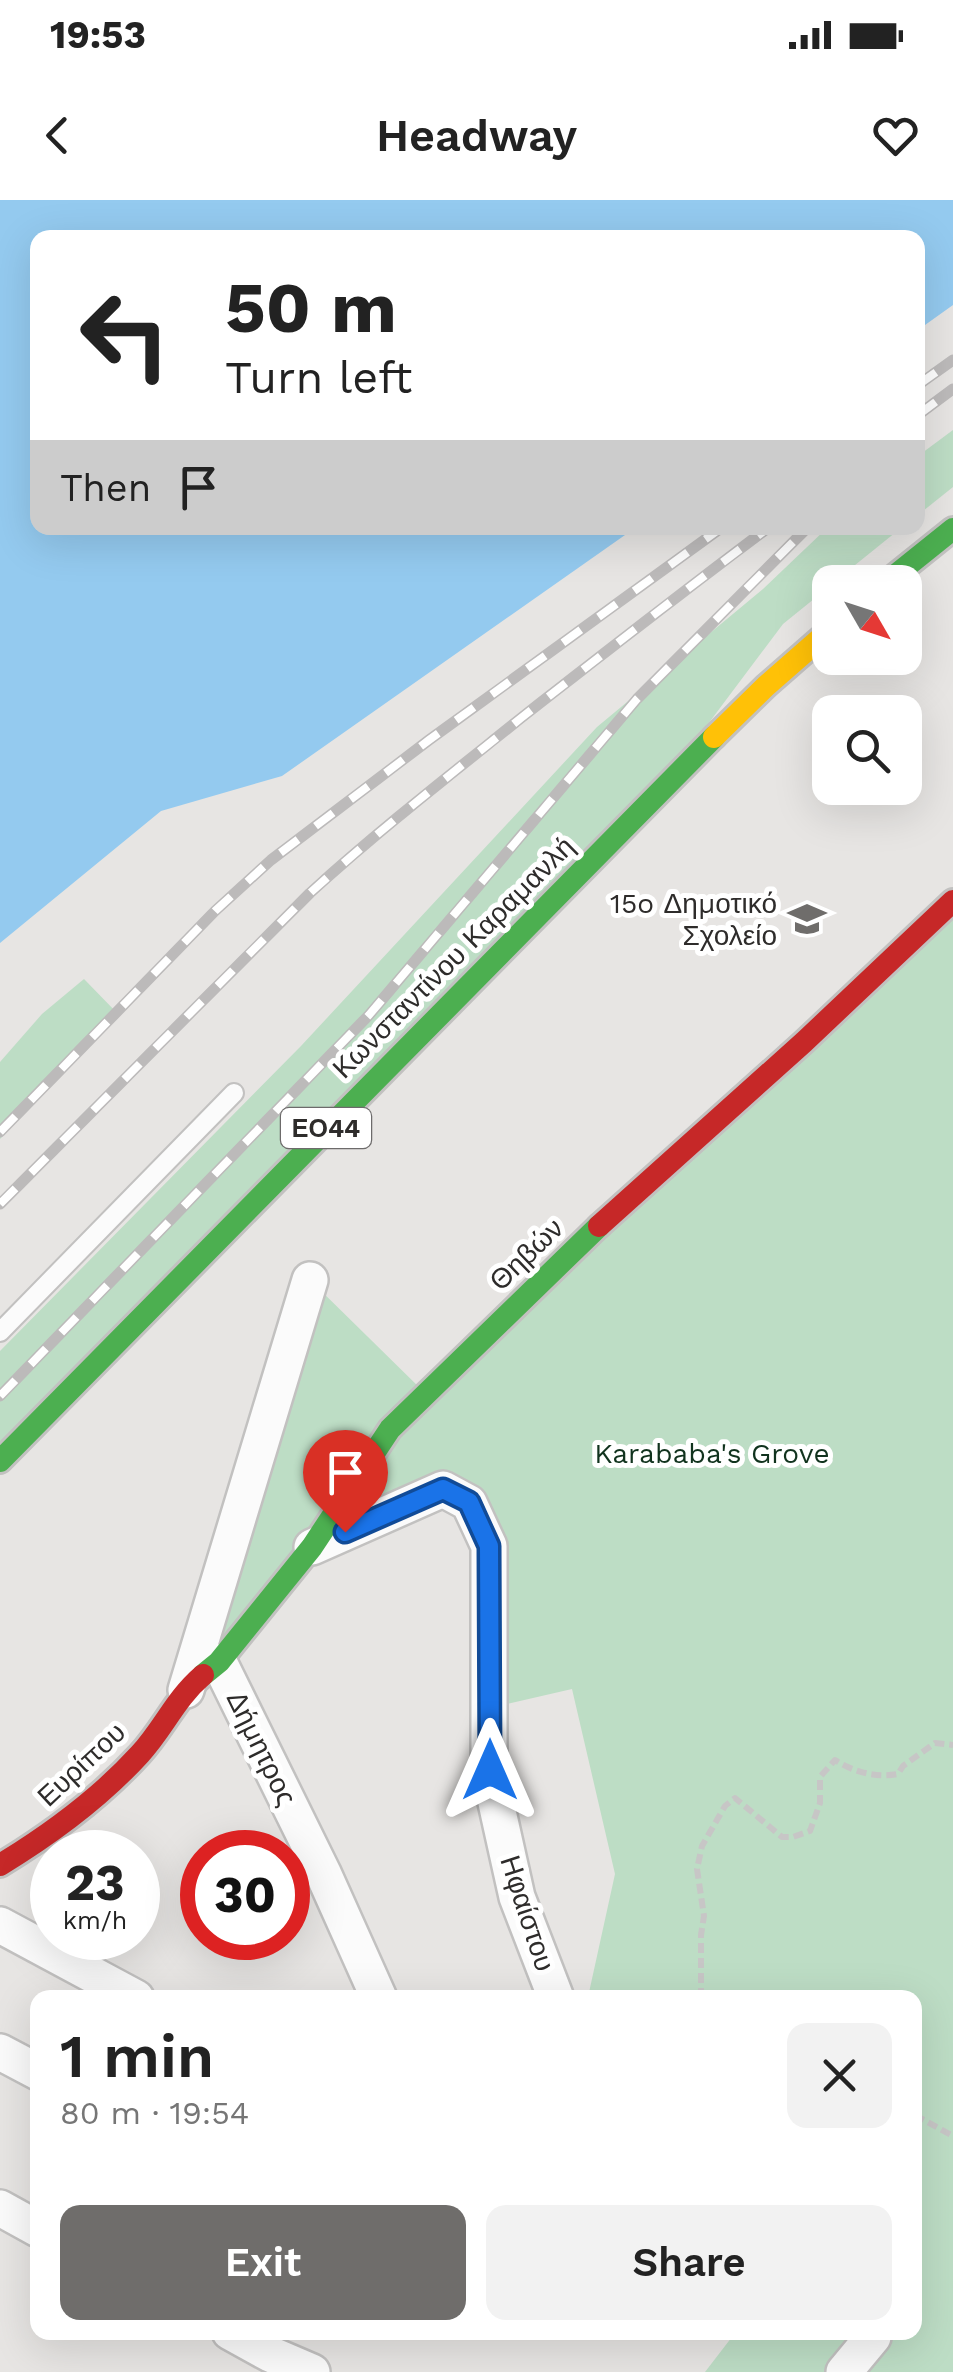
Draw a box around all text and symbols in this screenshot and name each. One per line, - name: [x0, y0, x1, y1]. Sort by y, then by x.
- text: 19:53: [50, 13, 146, 57]
- icon: back: [30, 108, 85, 163]
- icon: heart: [868, 108, 923, 163]
- text: Headway: [376, 109, 577, 162]
- text: 50 m: [225, 267, 397, 349]
- icon: left: [60, 270, 190, 400]
- text: Turn left: [225, 351, 412, 404]
- icon: arrive: [171, 460, 226, 515]
- text: Then: [60, 466, 151, 510]
- north arrow: [812, 565, 922, 675]
- map controls: [812, 565, 922, 805]
- button: search: [812, 695, 922, 805]
- street label: Κωνσταντίνου Καραμανλή: [326, 830, 581, 1085]
- place label: 15o Δημοτικό Σχολείο: [610, 887, 777, 952]
- school or university icon: 15o Δημοτικό Σχολείο: [786, 898, 828, 940]
- road number: ΕΟ44: [281, 1108, 371, 1148]
- street label: Θηβών: [483, 1211, 570, 1297]
- pin: [303, 1430, 388, 1533]
- park label: Karababa's Grove: [594, 1437, 830, 1470]
- icon: arrive: [318, 1445, 373, 1500]
- street label: Δήμητρος: [220, 1686, 303, 1811]
- street label: Ευρίπου: [31, 1716, 132, 1813]
- position arrow: [438, 1718, 542, 1822]
- speed limit sign: 30: [180, 1830, 310, 1960]
- street label: Ηφαίστου: [493, 1851, 562, 1975]
- text: 23: [65, 1853, 125, 1912]
- text: km/h: [63, 1906, 127, 1935]
- text: 1 min: [60, 2021, 214, 2092]
- button: close: [787, 2023, 892, 2128]
- text: 80 m · 19:54: [60, 2094, 249, 2132]
- button: Exit: [60, 2205, 466, 2320]
- button: Share: [486, 2205, 892, 2320]

